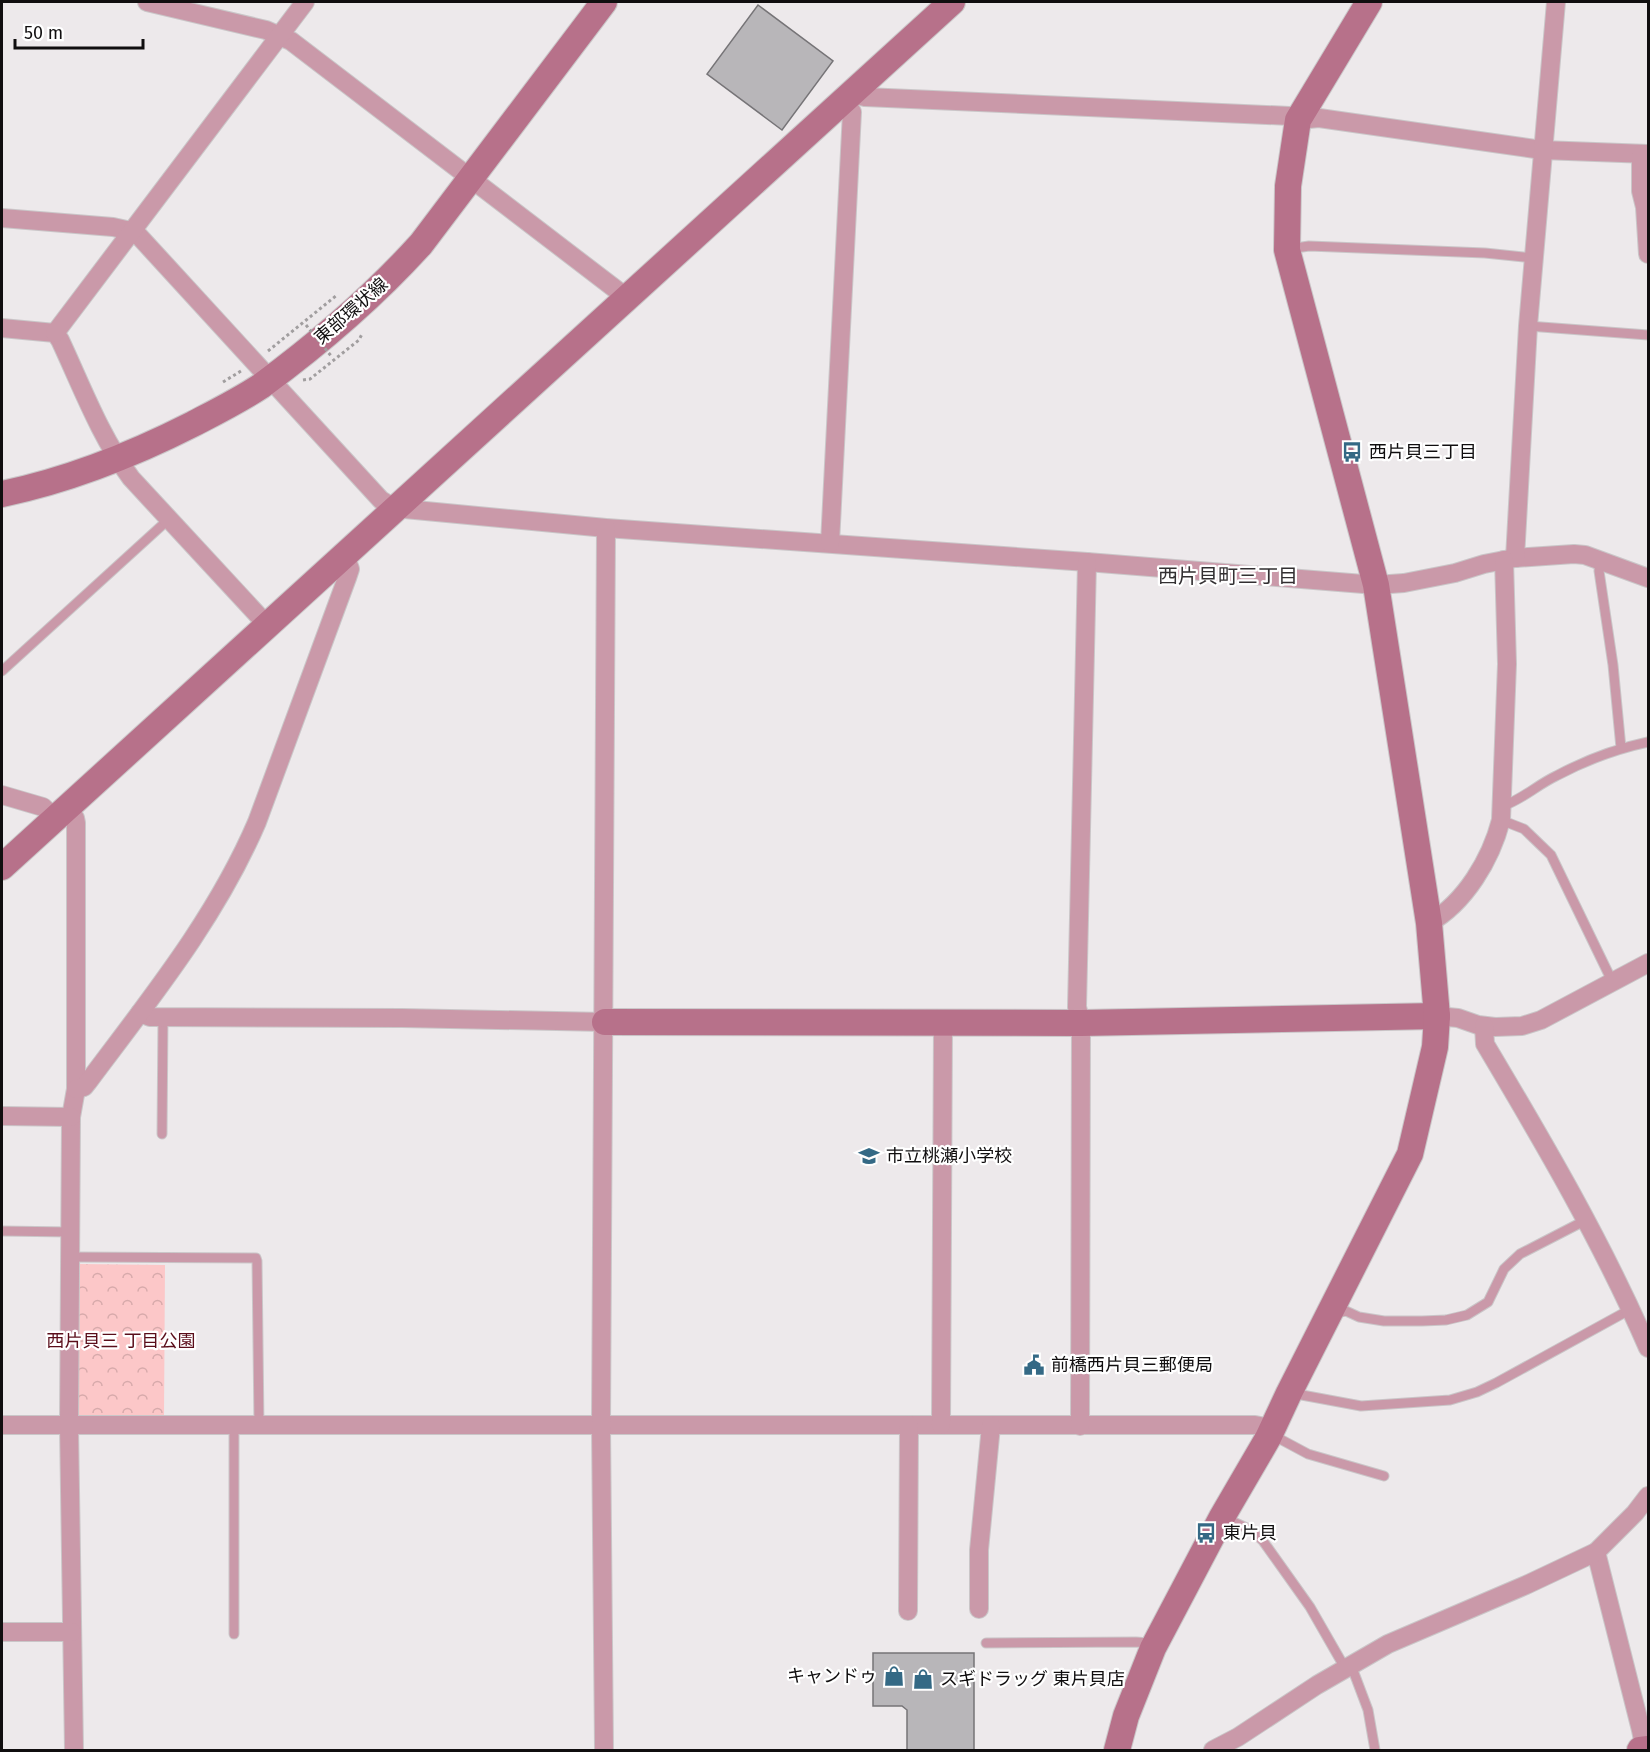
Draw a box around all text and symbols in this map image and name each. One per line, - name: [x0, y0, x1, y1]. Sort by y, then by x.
- scale bar: [15, 12, 142, 50]
- text: 50 m: [24, 22, 63, 44]
- street label: 東部環状線: [310, 273, 392, 349]
- bus stop icon: 西片貝三丁目: [1340, 440, 1364, 464]
- place label: 西片貝三丁目: [1369, 441, 1477, 463]
- district label: 西片貝町三丁目: [1158, 564, 1298, 588]
- school or university icon: 市立桃瀬小学校: [857, 1144, 881, 1168]
- place label: 市立桃瀬小学校: [886, 1145, 1012, 1167]
- park label: 西片貝三 丁目公園: [47, 1330, 195, 1352]
- public building icon: 前橋西片貝三郵便局: [1022, 1353, 1046, 1377]
- place label: 前橋西片貝三郵便局: [1051, 1354, 1213, 1376]
- bus stop icon: 東片貝: [1194, 1521, 1218, 1545]
- place label: 東片貝: [1223, 1522, 1277, 1544]
- shop icon: キャンドゥ: [882, 1664, 906, 1688]
- place label: キャンドゥ: [787, 1665, 877, 1687]
- shop icon: スギドラッグ 東片貝店: [911, 1667, 935, 1691]
- place label: スギドラッグ 東片貝店: [940, 1668, 1125, 1690]

